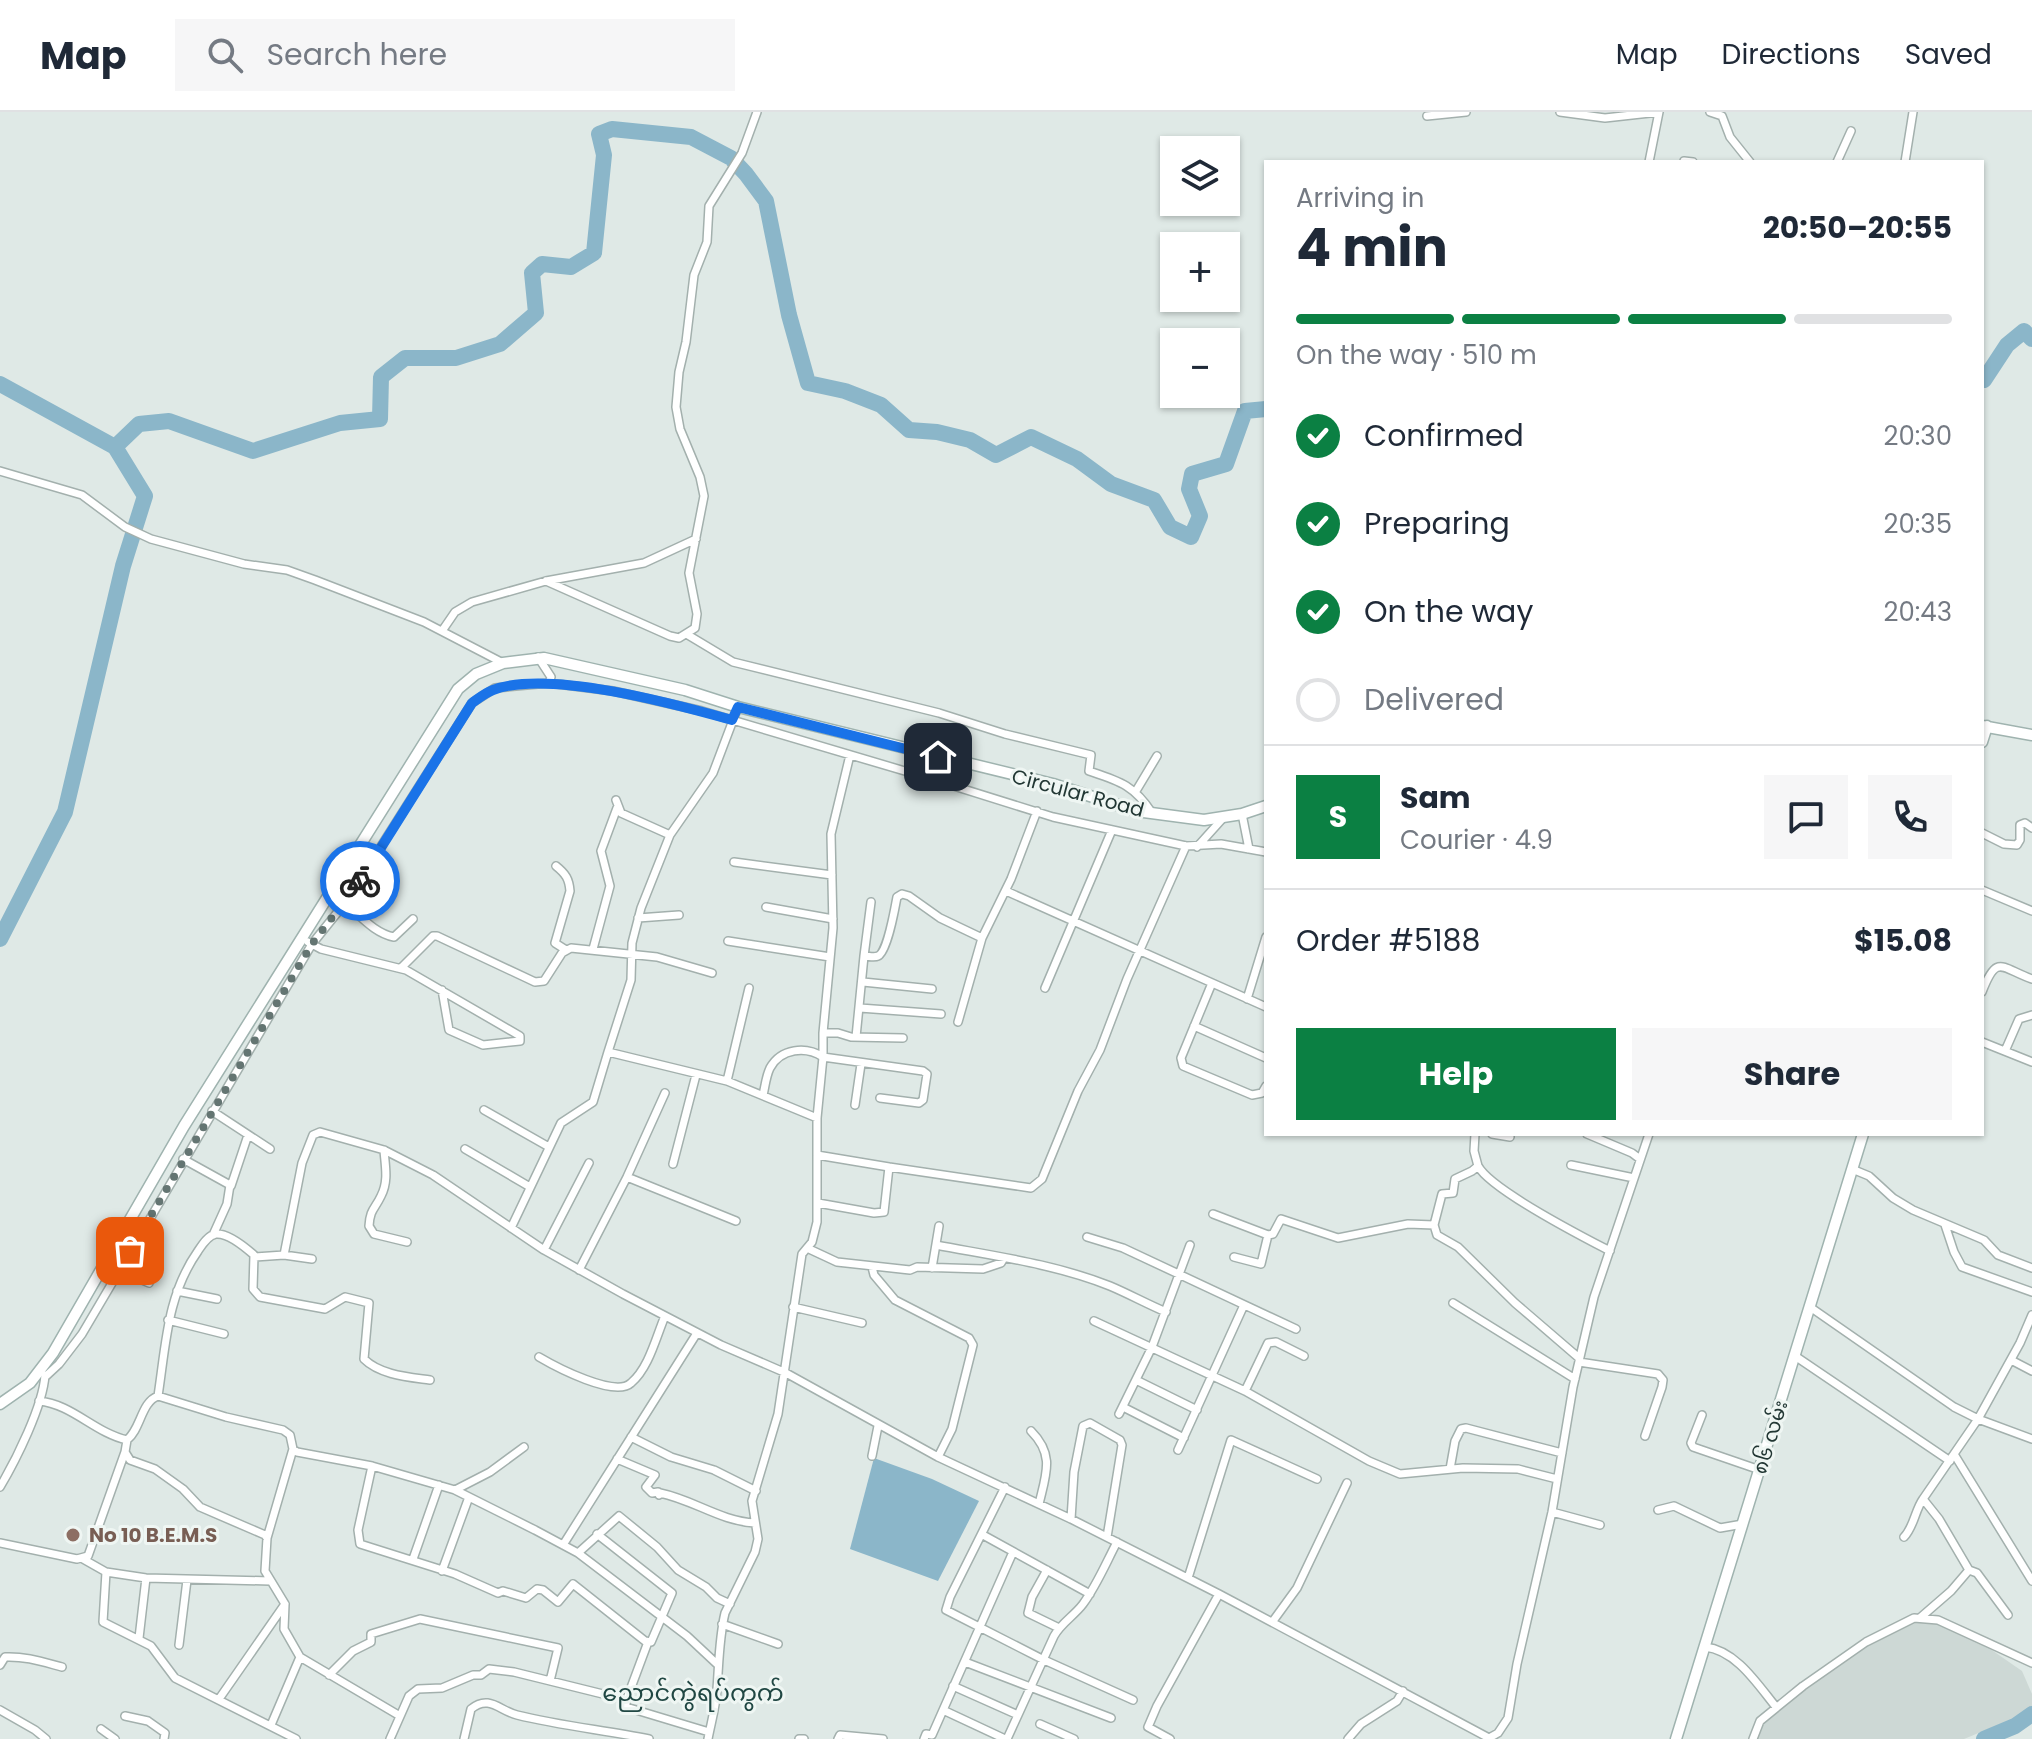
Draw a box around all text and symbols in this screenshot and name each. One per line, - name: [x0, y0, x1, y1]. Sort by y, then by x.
- search box: [175, 19, 735, 91]
- text: Map: [40, 29, 127, 82]
- icon: search: [203, 33, 247, 77]
- text: Search here: [267, 33, 447, 76]
- text: Map: [1616, 35, 1678, 74]
- text: Directions: [1722, 35, 1861, 74]
- text: Saved: [1905, 35, 1992, 74]
- map controls: [1160, 136, 1240, 408]
- button: layers: [1160, 136, 1240, 216]
- text: Arriving in: [1296, 180, 1425, 216]
- text: 20:50–20:55: [1763, 206, 1952, 249]
- text: 4 min: [1296, 211, 1448, 284]
- button: +: [1160, 232, 1240, 312]
- button: −: [1160, 328, 1240, 408]
- text: On the way · 510 m: [1296, 337, 1537, 373]
- icon: check: [1296, 414, 1340, 458]
- text: Confirmed: [1364, 414, 1524, 457]
- text: 20:30: [1884, 418, 1952, 454]
- icon: check: [1296, 502, 1340, 546]
- text: Preparing: [1364, 502, 1510, 545]
- text: 20:35: [1884, 506, 1952, 542]
- icon: check: [1296, 590, 1340, 634]
- text: On the way: [1364, 590, 1533, 633]
- text: 20:43: [1884, 594, 1952, 630]
- text: Delivered: [1364, 678, 1504, 721]
- pin: [904, 723, 972, 791]
- icon: home: [916, 735, 960, 779]
- street label: Circular Road: [1009, 762, 1147, 824]
- button: chat: [1764, 775, 1848, 859]
- button: phone: [1868, 775, 1952, 859]
- text: Sam: [1400, 776, 1471, 819]
- text: S: [1329, 795, 1347, 838]
- text: Courier · 4.9: [1400, 822, 1553, 858]
- courier: [320, 841, 400, 921]
- icon: bike: [338, 859, 382, 903]
- text: Order #5188: [1296, 919, 1480, 962]
- text: $15.08: [1854, 919, 1952, 962]
- button: Help: [1296, 1028, 1616, 1120]
- button: Share: [1632, 1028, 1952, 1120]
- pin: [96, 1217, 164, 1285]
- icon: bag: [108, 1229, 152, 1273]
- street label: ၈၆ လမ်း: [1746, 1397, 1794, 1477]
- place label: No 10 B.E.M.S: [89, 1521, 217, 1549]
- marker: No 10 B.E.M.S: [64, 1526, 82, 1544]
- district label: ညောင်ကွဲရပ်ကွက်: [602, 1676, 784, 1712]

